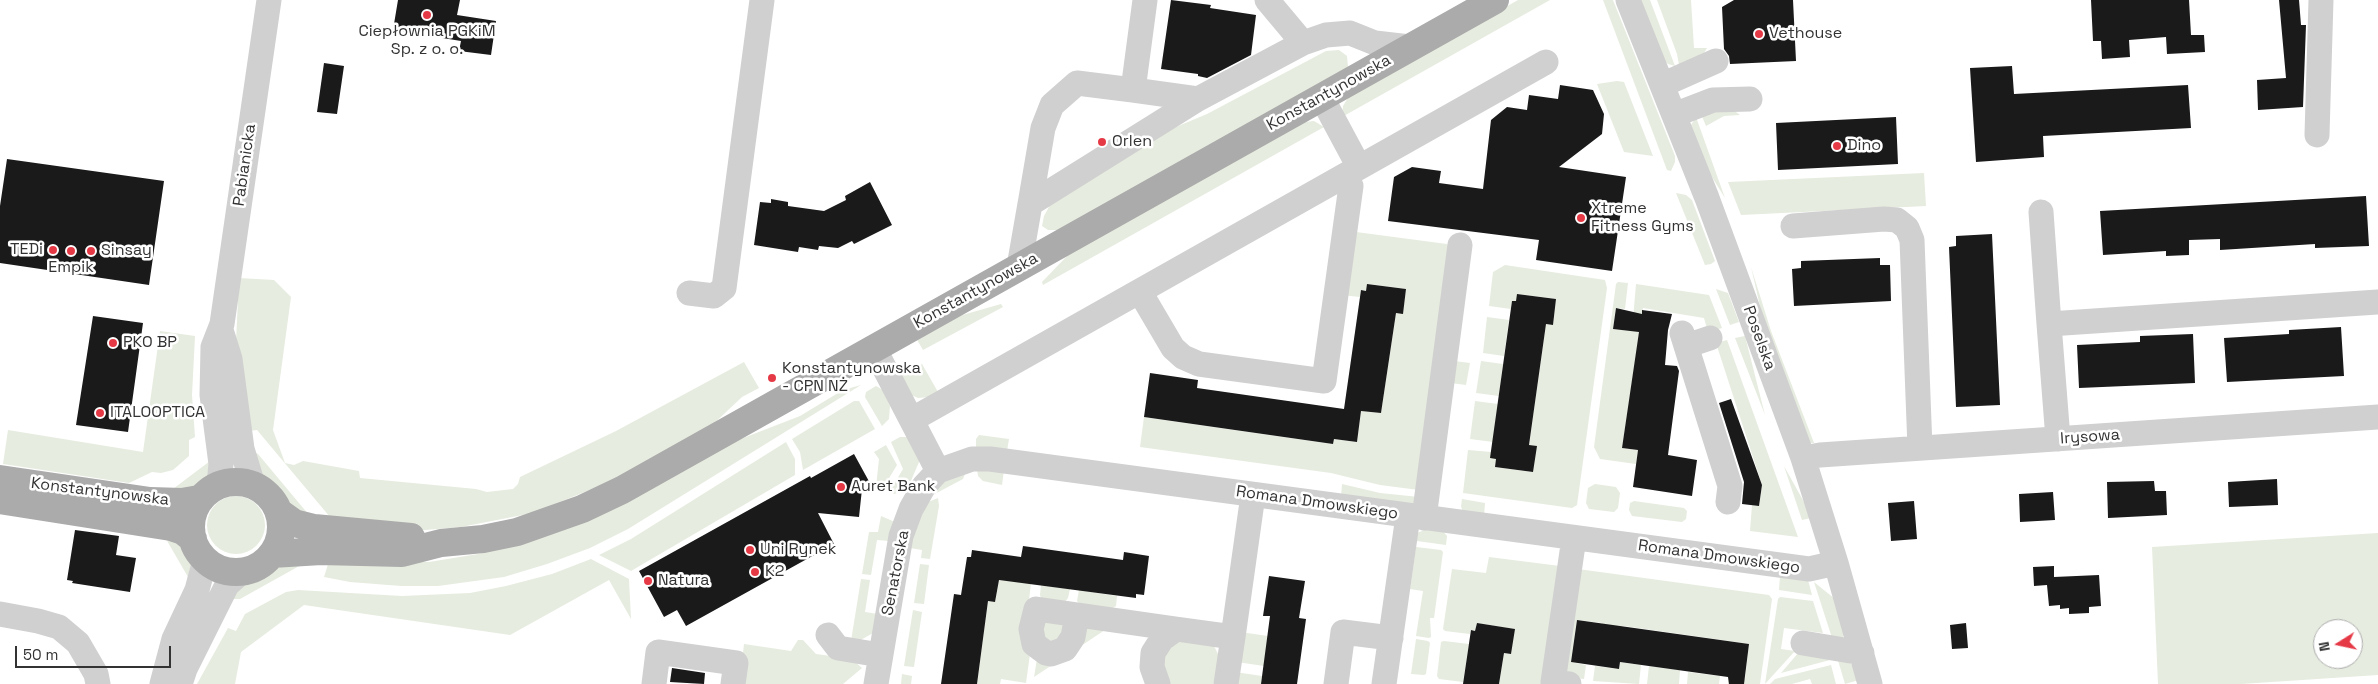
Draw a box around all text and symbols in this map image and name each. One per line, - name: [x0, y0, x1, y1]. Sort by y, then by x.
- marker: Ciepłownia PGKiM Sp. z o. o.: [421, 9, 433, 21]
- place label: Ciepłownia PGKiM Sp. z o. o.: [358, 22, 496, 60]
- place label: Vethouse: [1769, 24, 1842, 44]
- marker: Vethouse: [1753, 28, 1765, 40]
- street label: Konstantynowska: [1264, 51, 1394, 135]
- street label: Pabianicka: [230, 123, 260, 207]
- place label: Orlen: [1112, 132, 1152, 152]
- marker: Orlen: [1096, 136, 1108, 148]
- place label: Dino: [1847, 136, 1881, 156]
- marker: Dino: [1831, 140, 1843, 152]
- place label: Xtreme Fitness Gyms: [1591, 199, 1694, 237]
- marker: Xtreme Fitness Gyms: [1575, 212, 1587, 224]
- place label: TEDi: [10, 240, 43, 260]
- place label: Sinsay: [101, 241, 152, 261]
- marker: TEDi: [47, 244, 59, 256]
- marker: Empik: [65, 245, 77, 257]
- marker: Sinsay: [85, 245, 97, 257]
- street label: Konstantynowska: [911, 249, 1041, 333]
- place label: Empik: [48, 258, 94, 278]
- street label: Poselska: [1738, 303, 1780, 373]
- place label: PKO BP: [123, 333, 177, 353]
- marker: PKO BP: [107, 337, 119, 349]
- place label: Konstantynowska - CPN NŻ: [782, 359, 921, 397]
- marker: Konstantynowska - CPN NŻ: [766, 372, 778, 384]
- place label: ITALOOPTICA: [110, 403, 205, 423]
- marker: ITALOOPTICA: [94, 407, 106, 419]
- street label: Irysowa: [2060, 425, 2120, 449]
- street label: Konstantynowska: [30, 474, 170, 510]
- place label: Auret Bank: [851, 477, 935, 497]
- marker: Auret Bank: [835, 481, 847, 493]
- street label: Romana Dmowskiego: [1235, 482, 1399, 524]
- street label: Senatorska: [878, 529, 914, 617]
- street label: Romana Dmowskiego: [1637, 536, 1801, 578]
- place label: Uni Rynek: [760, 540, 836, 560]
- marker: Uni Rynek: [744, 544, 756, 556]
- place label: K2: [765, 562, 784, 582]
- marker: K2: [749, 566, 761, 578]
- place label: Natura: [658, 571, 709, 591]
- marker: Natura: [642, 575, 654, 587]
- north arrow: [2313, 619, 2363, 669]
- scale bar: [18, 636, 174, 668]
- text: N: [2315, 640, 2334, 653]
- text: 50 m: [23, 645, 58, 664]

